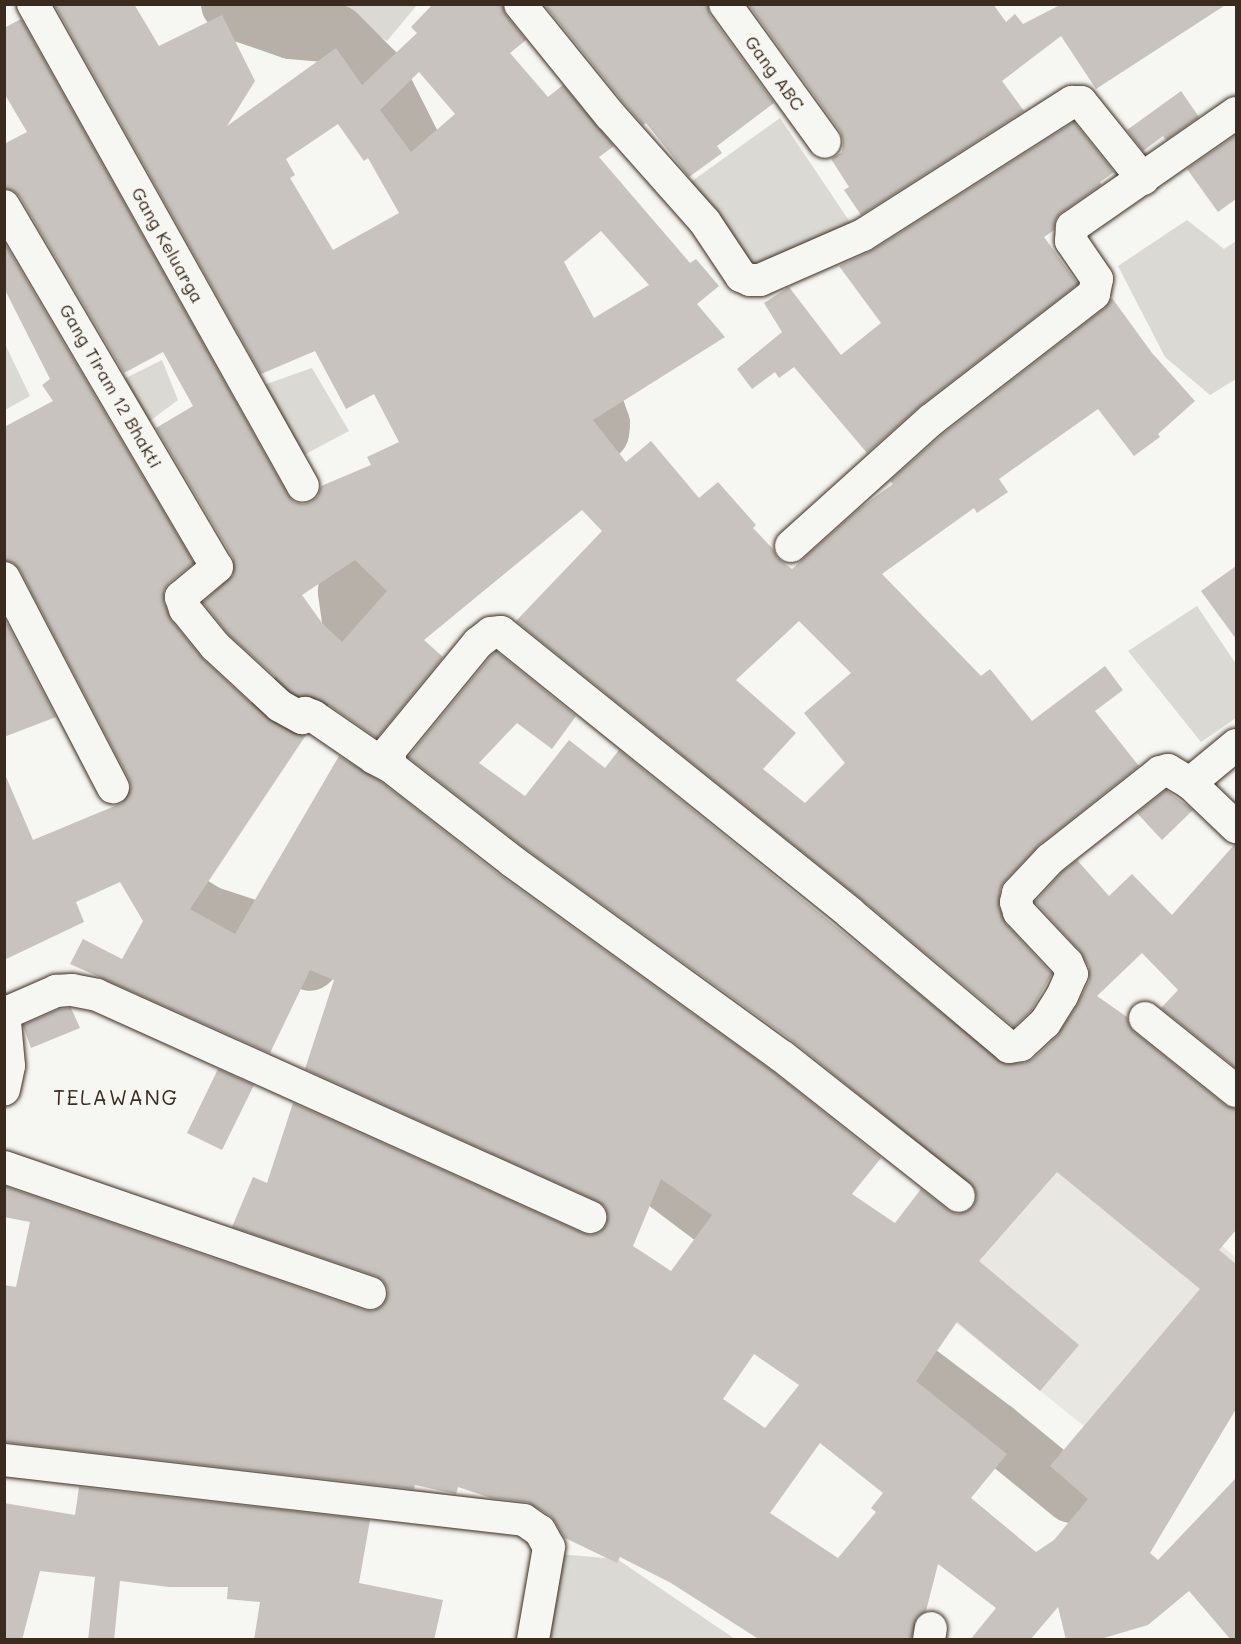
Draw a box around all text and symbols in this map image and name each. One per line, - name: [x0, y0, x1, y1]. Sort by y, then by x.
- street label: Gang ABC: [741, 31, 809, 115]
- street label: Gang Keluarga: [127, 183, 209, 307]
- street label: Gang Tiram 12 Bhakti: [55, 300, 167, 472]
- district label: TELAWANG: [53, 1084, 179, 1110]

